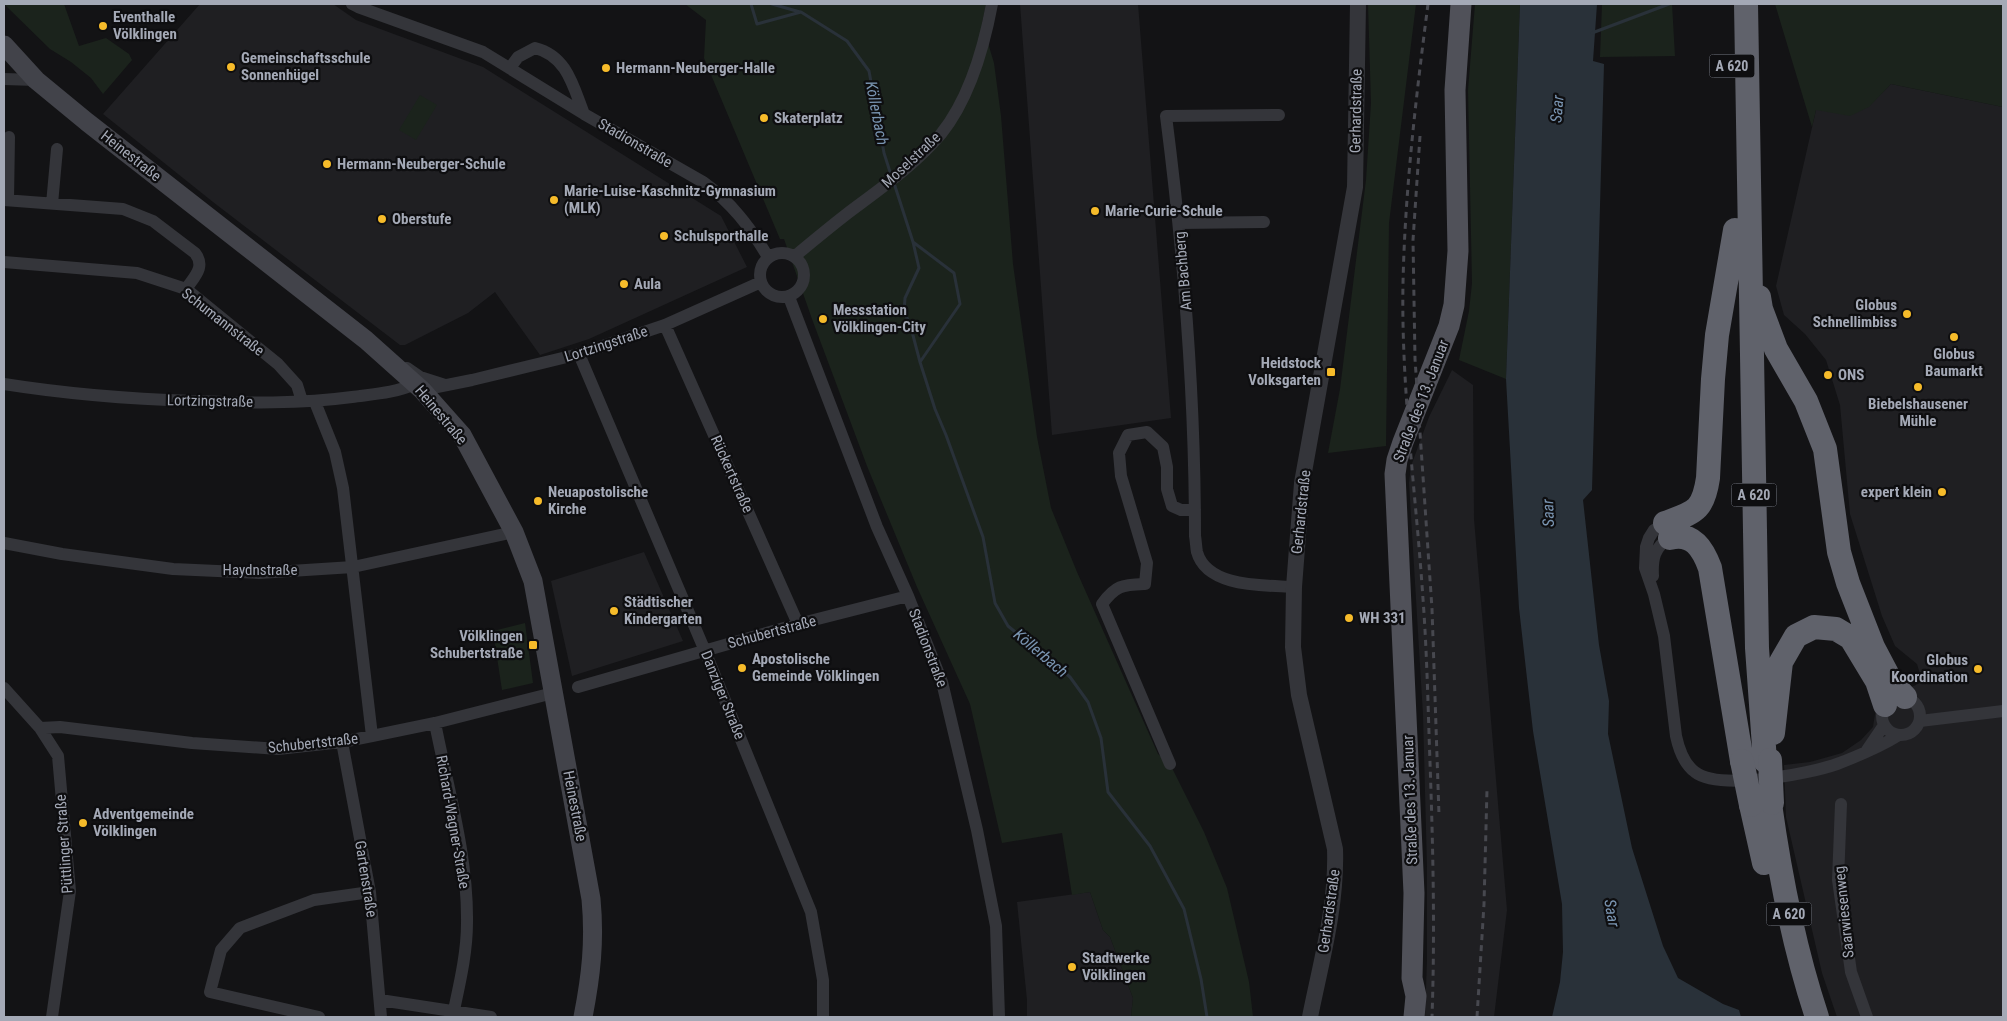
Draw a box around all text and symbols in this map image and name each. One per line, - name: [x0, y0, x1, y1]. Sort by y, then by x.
- place label: Eventhalle Völklingen: [113, 8, 177, 43]
- marker: Eventhalle Völklingen: [97, 20, 109, 32]
- place label: Gemeinschaftsschule Sonnenhügel: [241, 49, 370, 84]
- road number: A 620: [1710, 54, 1754, 78]
- place label: Hermann-Neuberger-Halle: [616, 59, 775, 77]
- marker: Gemeinschaftsschule Sonnenhügel: [225, 61, 237, 73]
- marker: Hermann-Neuberger-Halle: [600, 62, 612, 74]
- street label: Gerhardstraße: [1346, 69, 1366, 153]
- water label: Köllerbach: [861, 79, 893, 147]
- water label: Saar: [1546, 93, 1568, 124]
- place label: Skaterplatz: [774, 109, 843, 127]
- marker: Skaterplatz: [758, 112, 770, 124]
- street label: Stadionstraße: [595, 115, 675, 171]
- street label: Heinestraße: [97, 127, 165, 185]
- street label: Moselstraße: [878, 128, 944, 192]
- place label: Hermann-Neuberger-Schule: [337, 155, 506, 173]
- marker: Hermann-Neuberger-Schule: [321, 158, 333, 170]
- place label: Marie-Luise-Kaschnitz-Gymnasium (MLK): [564, 182, 776, 217]
- marker: Marie-Luise-Kaschnitz-Gymnasium (MLK): [548, 194, 560, 206]
- place label: Marie-Curie-Schule: [1105, 202, 1223, 220]
- marker: Marie-Curie-Schule: [1089, 205, 1101, 217]
- place label: Oberstufe: [392, 210, 451, 228]
- marker: Oberstufe: [376, 213, 388, 225]
- place label: Schulsporthalle: [674, 227, 768, 245]
- marker: Schulsporthalle: [658, 230, 670, 242]
- street label: Am Bachberg: [1171, 231, 1195, 311]
- place label: Aula: [634, 275, 661, 293]
- marker: Aula: [618, 278, 630, 290]
- street label: Schumannstraße: [178, 284, 268, 360]
- place label: Globus Schnellimbiss: [1813, 296, 1897, 331]
- place label: Messstation Völklingen-City: [833, 301, 926, 336]
- marker: Globus Schnellimbiss: [1901, 308, 1913, 320]
- marker: Messstation Völklingen-City: [817, 313, 829, 325]
- street label: Lortzingstraße: [562, 322, 650, 366]
- marker: Globus Baumarkt: [1948, 331, 1960, 343]
- street label: Straße des 13. Januar: [1389, 337, 1453, 465]
- place label: Globus Baumarkt: [1925, 345, 1983, 380]
- place label: Heidstock Volksgarten: [1248, 354, 1322, 389]
- marker: Heidstock Volksgarten: [1325, 366, 1337, 378]
- place label: ONS: [1838, 366, 1864, 384]
- marker: ONS: [1822, 369, 1834, 381]
- marker: Biebelshausener Mühle: [1912, 381, 1924, 393]
- street label: Heinestraße: [411, 382, 471, 448]
- street label: Lortzingstraße: [167, 391, 253, 411]
- place label: Biebelshausener Mühle: [1868, 395, 1968, 430]
- street label: Rückertstraße: [707, 433, 757, 515]
- street label: Gerhardstraße: [1288, 469, 1314, 555]
- place label: Neuapostolische Kirche: [548, 483, 648, 518]
- place label: expert klein: [1861, 483, 1932, 501]
- road number: A 620: [1732, 484, 1776, 506]
- marker: expert klein: [1936, 486, 1948, 498]
- marker: Neuapostolische Kirche: [532, 495, 544, 507]
- water label: Saar: [1538, 498, 1558, 527]
- street label: Haydnstraße: [223, 561, 297, 579]
- place label: Städtischer Kindergarten: [624, 593, 702, 628]
- marker: Städtischer Kindergarten: [608, 605, 620, 617]
- street label: Stadionstraße: [905, 606, 951, 690]
- place label: WH 331: [1359, 609, 1406, 627]
- street label: Schubertstraße: [726, 612, 818, 652]
- marker: WH 331: [1343, 612, 1355, 624]
- water label: Köllerbach: [1010, 625, 1072, 681]
- place label: Völklingen Schubertstraße: [430, 627, 523, 662]
- marker: Völklingen Schubertstraße: [527, 639, 539, 651]
- street label: Danziger Straße: [697, 648, 749, 742]
- place label: Apostolische Gemeinde Völklingen: [752, 650, 879, 685]
- place label: Globus Koordination: [1891, 651, 1968, 686]
- marker: Apostolische Gemeinde Völklingen: [736, 662, 748, 674]
- marker: Globus Koordination: [1972, 663, 1984, 675]
- street label: Schubertstraße: [267, 729, 359, 757]
- street label: Straße des 13. Januar: [1399, 734, 1421, 865]
- street label: Richard-Wagner-Straße: [432, 754, 474, 890]
- street label: Heinestraße: [559, 769, 591, 843]
- street label: Püttlinger Straße: [52, 794, 76, 894]
- place label: Adventgemeinde Völklingen: [93, 805, 194, 840]
- marker: Adventgemeinde Völklingen: [77, 817, 89, 829]
- street label: Gartenstraße: [351, 839, 381, 919]
- street label: Saarwiesenweg: [1830, 865, 1858, 959]
- street label: Gerhardstraße: [1314, 868, 1344, 954]
- water label: Saar: [1600, 898, 1624, 930]
- road number: A 620: [1766, 902, 1812, 926]
- place label: Stadtwerke Völklingen: [1082, 949, 1150, 984]
- marker: Stadtwerke Völklingen: [1066, 961, 1078, 973]

